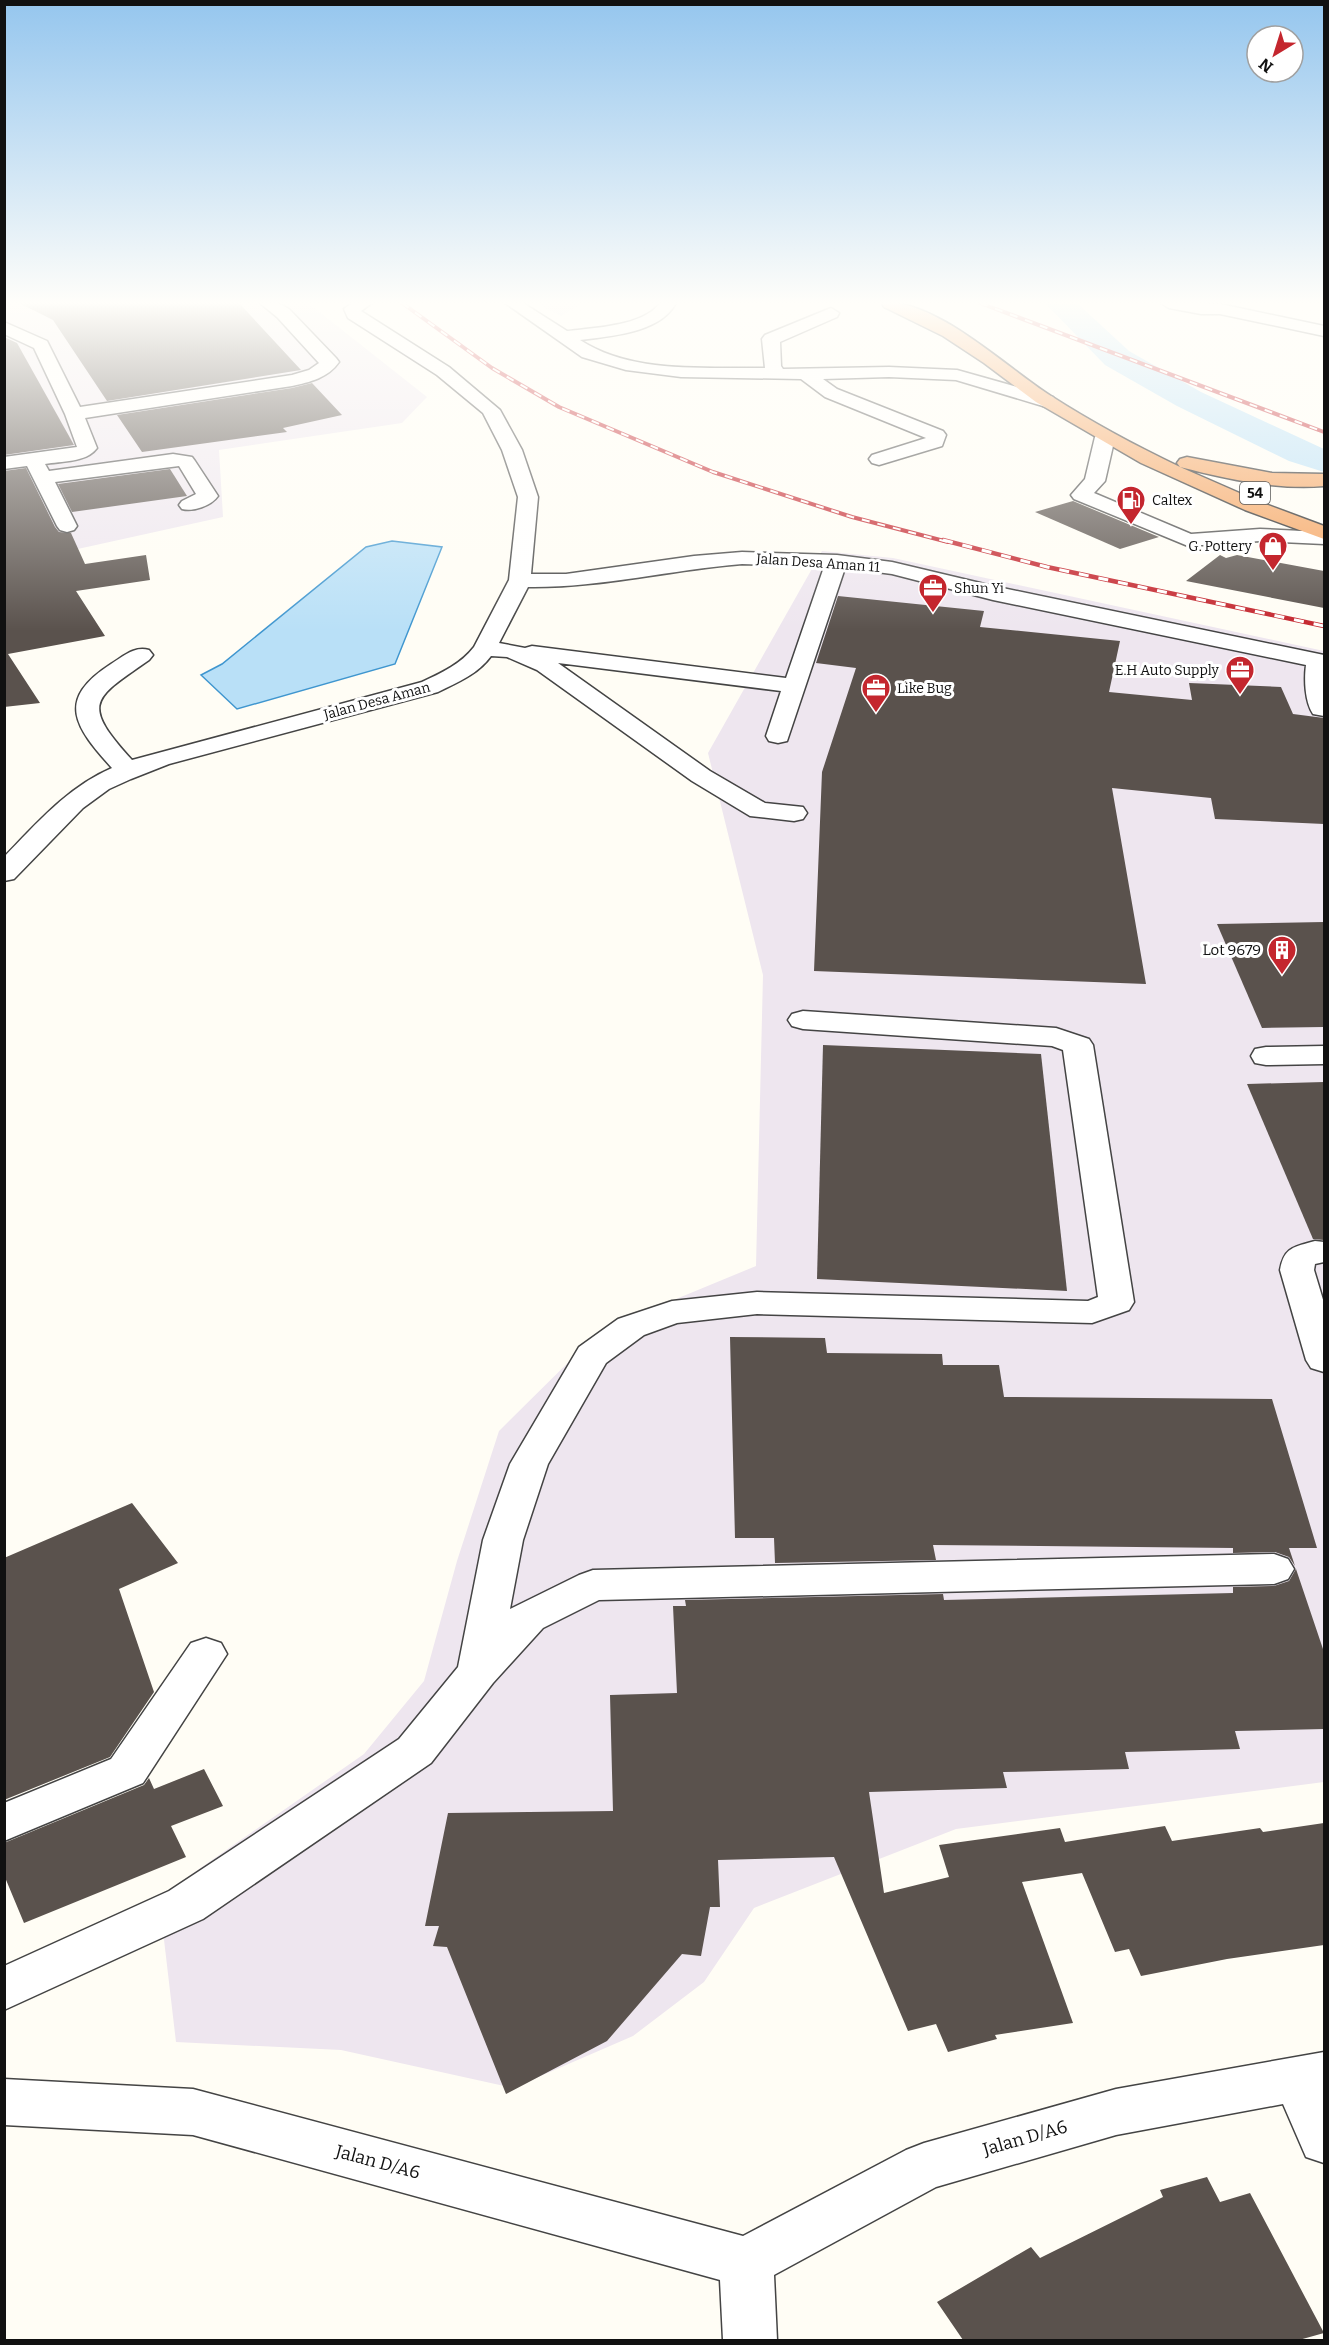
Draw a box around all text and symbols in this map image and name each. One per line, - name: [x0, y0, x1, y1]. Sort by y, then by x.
- north arrow: [1245, 24, 1305, 84]
- text: N: [1255, 54, 1277, 77]
- road number: 54: [1240, 482, 1270, 504]
- fuel station icon: Caltex: [1115, 484, 1147, 526]
- place label: Caltex: [1152, 492, 1193, 509]
- shop icon: G. Pottery: [1257, 530, 1289, 572]
- place label: G. Pottery: [1188, 538, 1253, 555]
- street label: Jalan Desa Aman 11: [755, 550, 881, 576]
- office icon: Shun Yi: [917, 572, 949, 614]
- place label: Shun Yi: [954, 580, 1004, 597]
- office icon: E.H Auto Supply: [1224, 654, 1256, 696]
- place label: E.H Auto Supply: [1115, 662, 1220, 679]
- office icon: Like Bug: [860, 672, 892, 714]
- street label: Jalan Desa Aman: [321, 679, 432, 724]
- place label: Like Bug: [897, 680, 952, 697]
- building icon: Lot 9679: [1266, 934, 1298, 976]
- place label: Lot 9679: [1202, 941, 1261, 959]
- street label: Jalan D/A6: [979, 2115, 1070, 2161]
- street label: Jalan D/A6: [332, 2140, 423, 2184]

